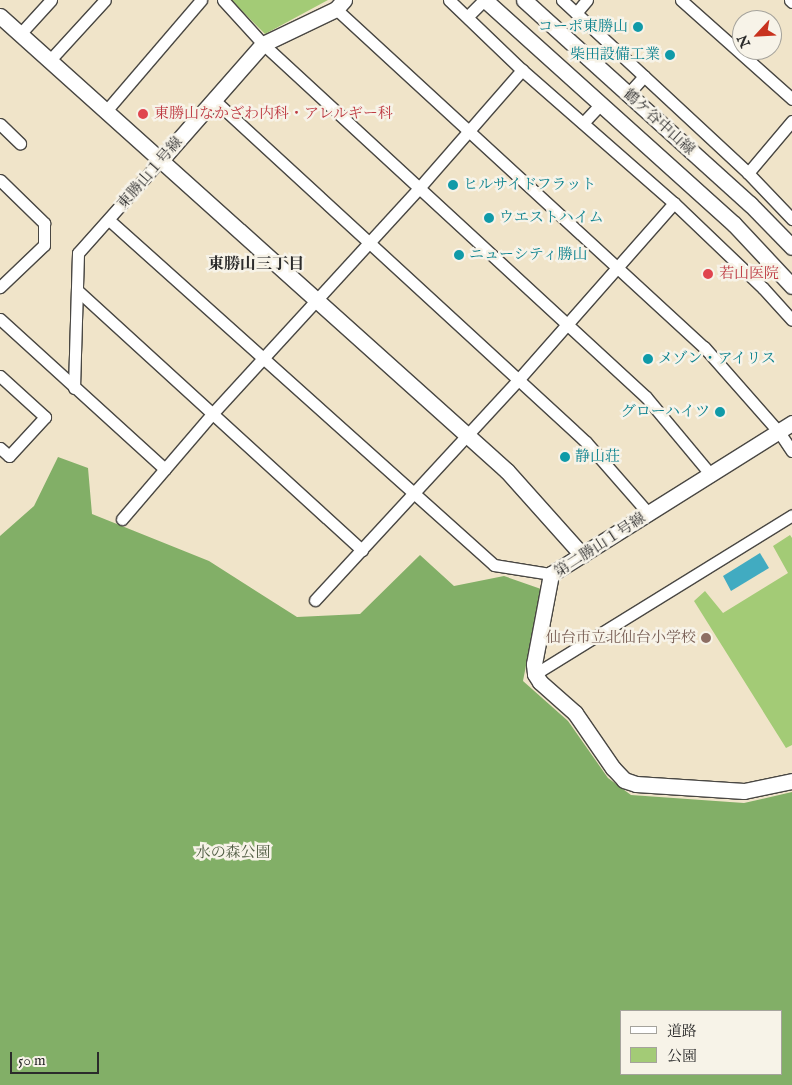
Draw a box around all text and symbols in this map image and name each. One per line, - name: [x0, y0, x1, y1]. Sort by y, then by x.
- north arrow: [732, 10, 782, 60]
- place label: コーポ東勝山: [538, 18, 628, 36]
- marker: コーポ東勝山: [632, 21, 644, 33]
- text: N: [734, 32, 755, 50]
- place label: 柴田設備工業: [570, 46, 660, 64]
- marker: 柴田設備工業: [664, 49, 676, 61]
- street label: 鶴ケ谷中山線: [620, 85, 698, 159]
- place label: 東勝山なかざわ内科・アレルギー科: [154, 105, 394, 123]
- marker: 東勝山なかざわ内科・アレルギー科: [136, 107, 150, 121]
- street label: 東勝山１号線: [114, 133, 186, 213]
- place label: ヒルサイドフラット: [463, 176, 598, 194]
- marker: ヒルサイドフラット: [447, 179, 459, 191]
- place label: ウエストハイム: [499, 209, 604, 227]
- marker: ウエストハイム: [483, 212, 495, 224]
- place label: ニューシティ勝山: [469, 246, 589, 264]
- marker: ニューシティ勝山: [453, 249, 465, 261]
- district label: 東勝山三丁目: [208, 255, 304, 275]
- place label: 若山医院: [719, 265, 779, 283]
- marker: 若山医院: [701, 267, 715, 281]
- place label: メゾン・アイリス: [658, 350, 778, 368]
- marker: メゾン・アイリス: [642, 353, 654, 365]
- place label: グローハイツ: [620, 403, 710, 421]
- marker: グローハイツ: [714, 406, 726, 418]
- place label: 静山荘: [575, 448, 620, 466]
- marker: 静山荘: [559, 451, 571, 463]
- street label: 第二勝山１号線: [551, 509, 649, 581]
- place label: 仙台市立北仙台小学校: [546, 629, 696, 647]
- marker: 仙台市立北仙台小学校: [700, 632, 712, 644]
- park label: 水の森公園: [196, 844, 270, 862]
- legend: [620, 1010, 782, 1075]
- text: 道路: [667, 1022, 697, 1041]
- scale bar: [12, 1042, 101, 1074]
- text: 公園: [667, 1047, 697, 1066]
- text: 50 m: [18, 1051, 46, 1070]

